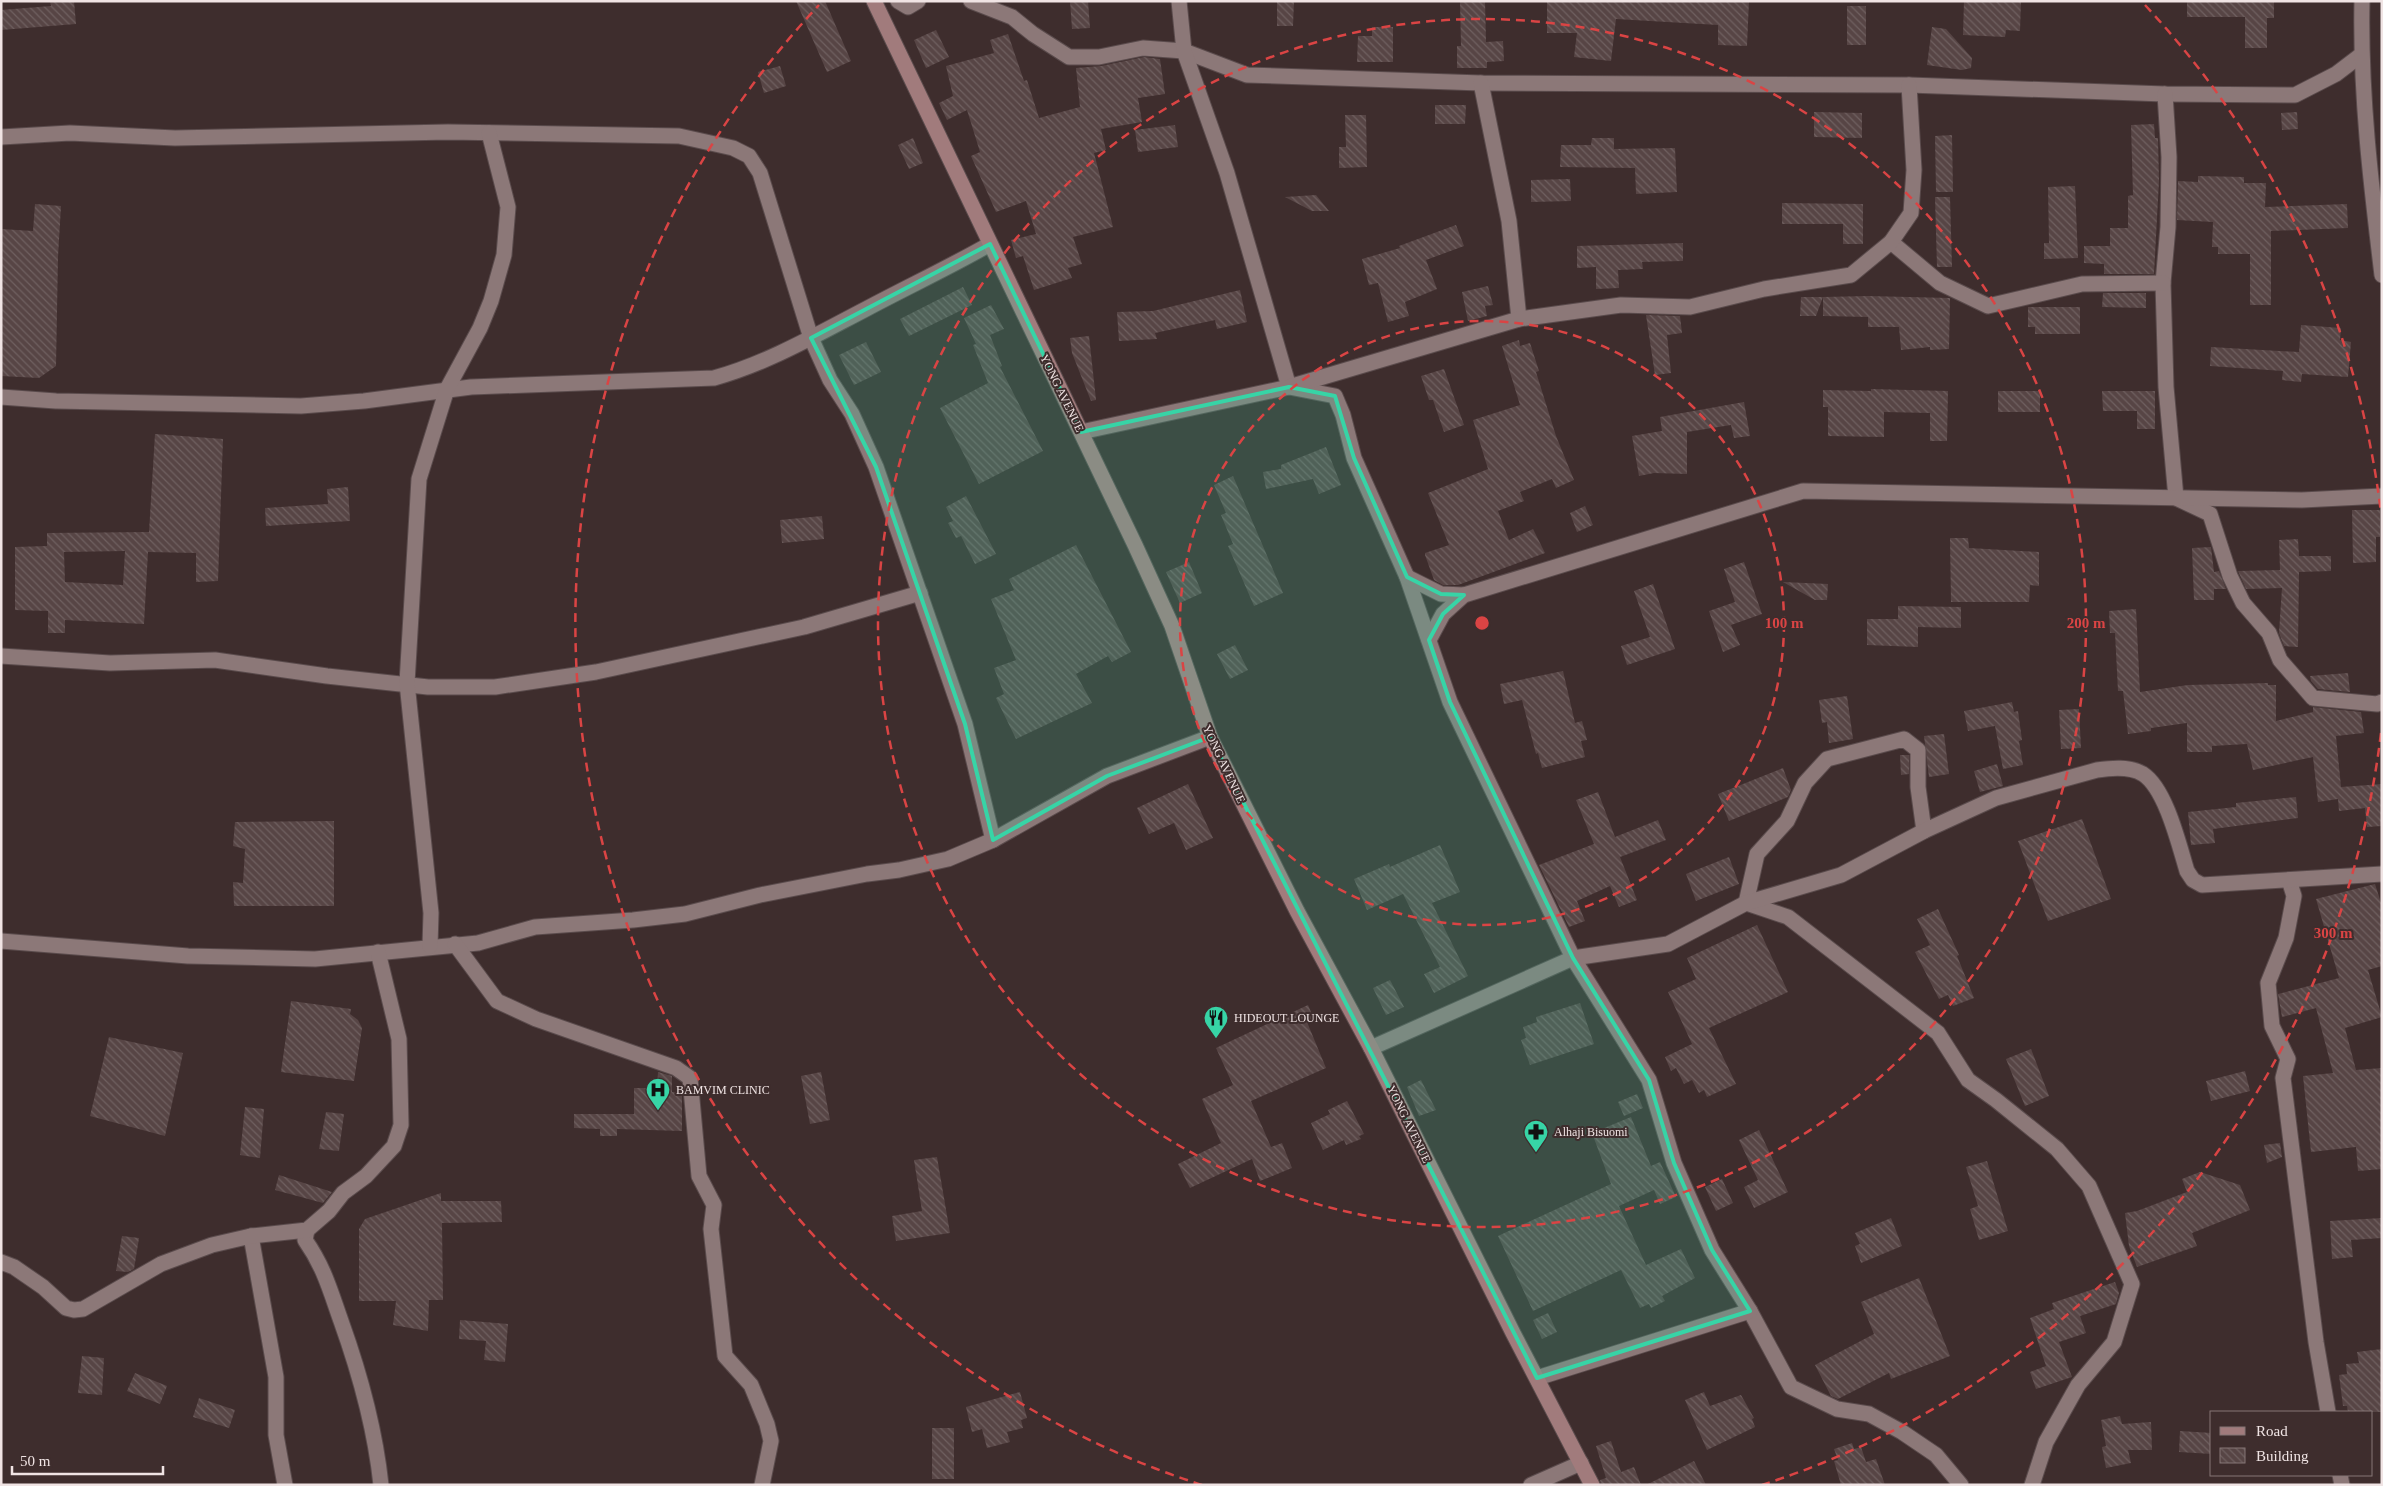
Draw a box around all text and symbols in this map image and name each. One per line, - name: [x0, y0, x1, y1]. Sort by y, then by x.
- street label: YONG AVENUE: [1037, 352, 1087, 434]
- centre of rings: [1473, 614, 1491, 632]
- text: 100 m: [1765, 615, 1804, 631]
- text: 200 m: [2067, 615, 2106, 631]
- street label: YONG AVENUE: [1200, 723, 1248, 805]
- text: 300 m: [2314, 925, 2353, 941]
- restaurant icon: HIDEOUT LOUNGE: [1203, 1005, 1229, 1039]
- place label: HIDEOUT LOUNGE: [1234, 1011, 1339, 1025]
- hospital icon: BAMVIM CLINIC: [645, 1077, 671, 1111]
- place label: BAMVIM CLINIC: [676, 1083, 770, 1097]
- street label: YONG AVENUE: [1384, 1083, 1434, 1165]
- pharmacy icon: Alhaji Bisuomi: [1523, 1119, 1549, 1153]
- place label: Alhaji Bisuomi: [1554, 1125, 1628, 1139]
- legend: [2210, 1411, 2373, 1476]
- text: Road: [2256, 1423, 2288, 1439]
- scale bar: [12, 1444, 164, 1476]
- text: Building: [2256, 1448, 2309, 1464]
- text: 50 m: [20, 1453, 51, 1469]

